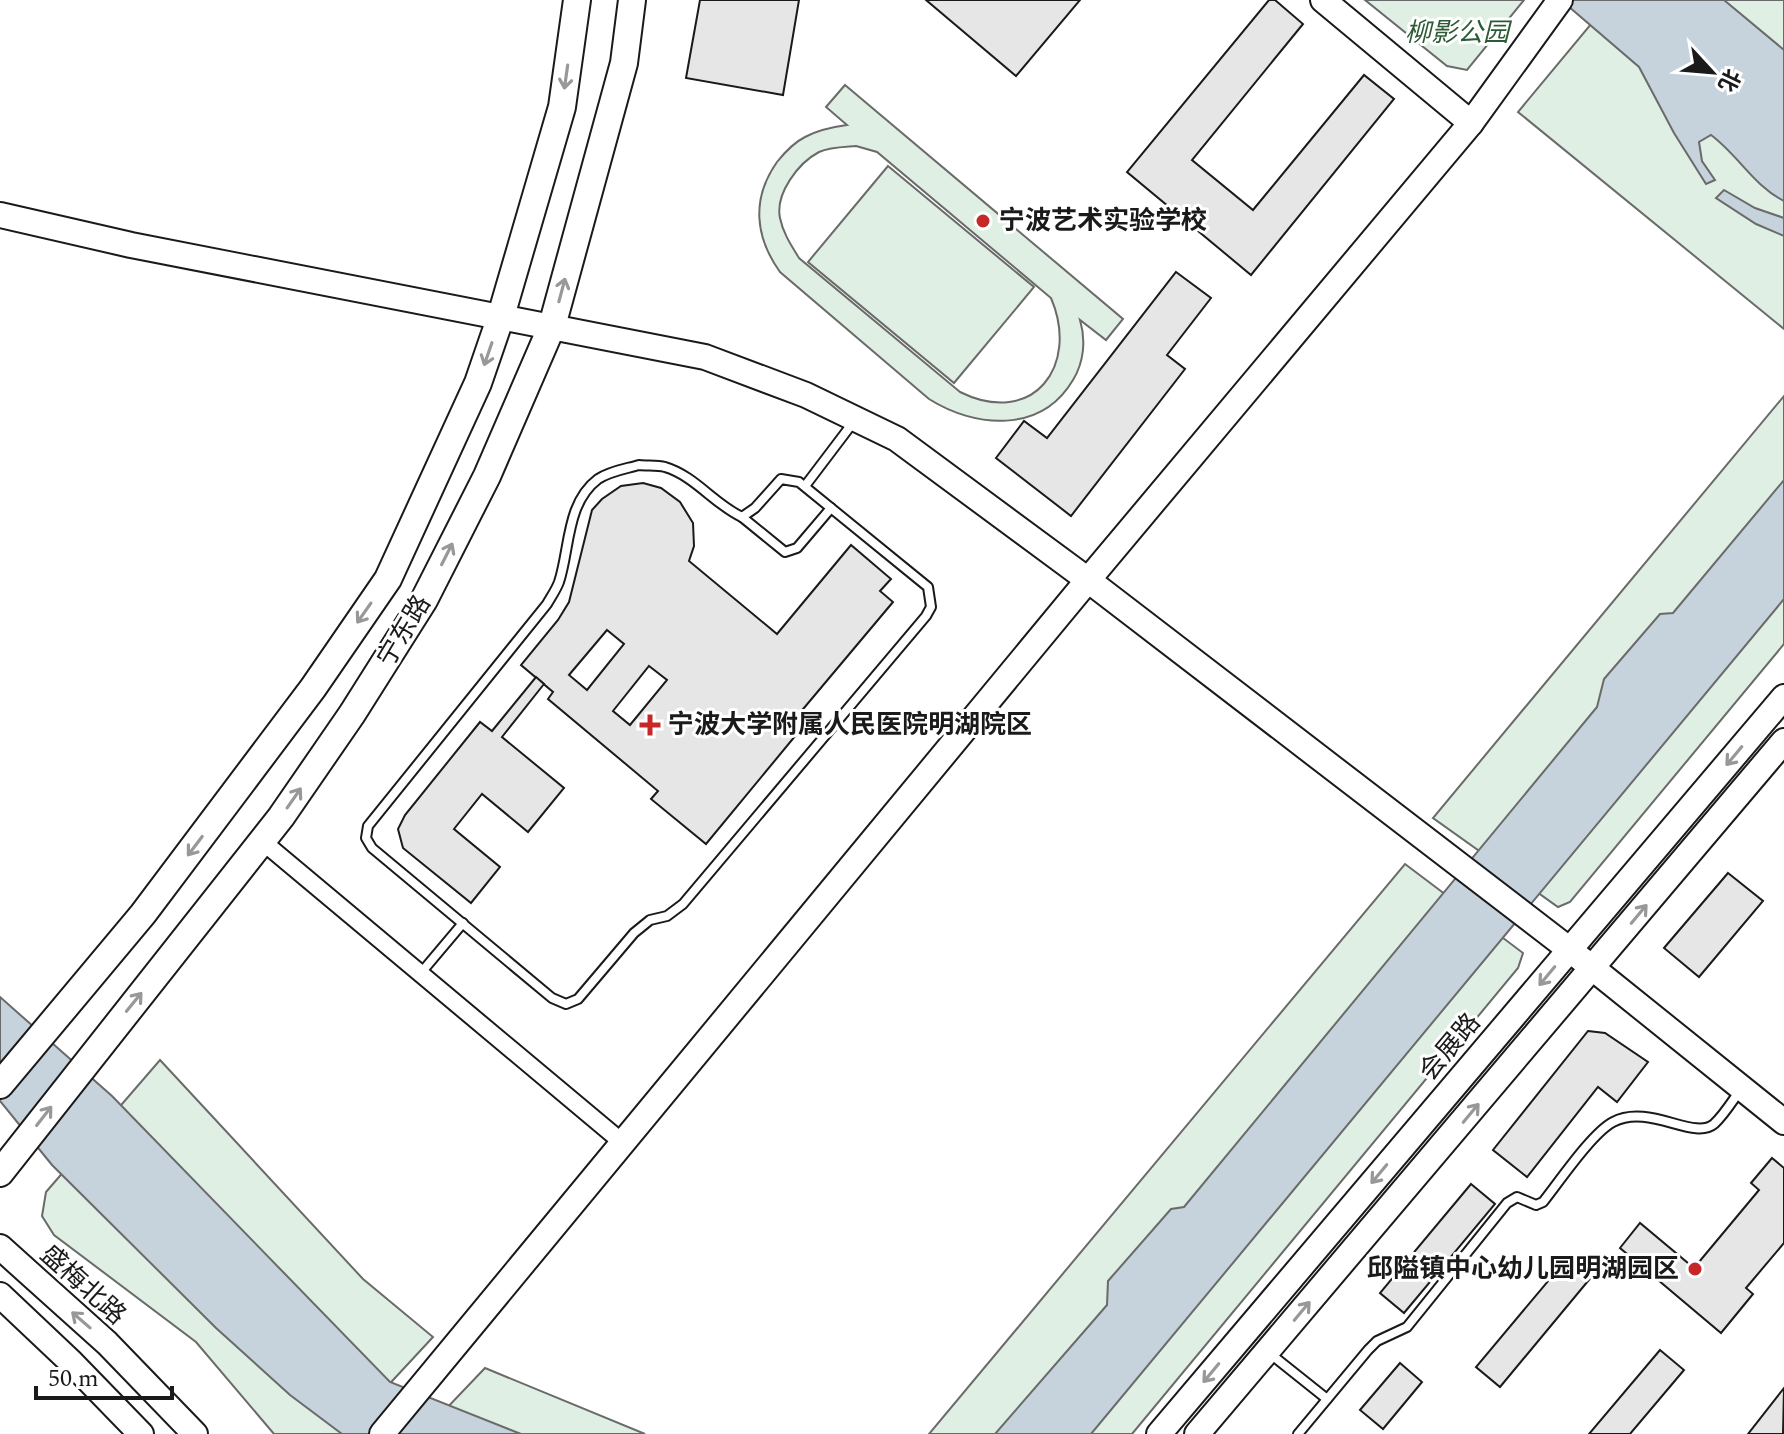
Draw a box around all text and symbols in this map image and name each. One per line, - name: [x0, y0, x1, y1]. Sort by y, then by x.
- park label: 柳影公园: [1405, 13, 1513, 53]
- north arrow: [1672, 32, 1752, 112]
- text: 北: [1709, 63, 1748, 97]
- one-way arrow: [558, 64, 573, 89]
- place label: 宁波艺术实验学校: [999, 201, 1207, 241]
- marker: 宁波艺术实验学校: [974, 212, 992, 230]
- one-way arrow: [555, 278, 570, 304]
- one-way arrow: [479, 341, 494, 366]
- one-way arrow: [440, 542, 456, 566]
- street label: 宁东路: [367, 587, 441, 675]
- one-way arrow: [356, 602, 372, 624]
- place label: 宁波大学附属人民医院明湖院区: [668, 705, 1032, 745]
- marker: 宁波大学附属人民医院明湖院区: [639, 714, 661, 736]
- one-way arrow: [1725, 746, 1743, 766]
- one-way arrow: [286, 787, 302, 809]
- one-way arrow: [186, 835, 203, 856]
- one-way arrow: [1630, 905, 1648, 925]
- one-way arrow: [1538, 965, 1556, 986]
- one-way arrow: [125, 992, 143, 1013]
- street label: 会展路: [1410, 1004, 1490, 1090]
- one-way arrow: [1462, 1103, 1480, 1123]
- one-way arrow: [36, 1106, 53, 1127]
- one-way arrow: [1370, 1164, 1388, 1184]
- street label: 盛梅北路: [31, 1235, 135, 1335]
- place label: 邱隘镇中心幼儿园明湖园区: [1367, 1249, 1679, 1289]
- marker: 邱隘镇中心幼儿园明湖园区: [1686, 1260, 1704, 1278]
- one-way arrow: [1293, 1301, 1311, 1321]
- one-way arrow: [71, 1311, 91, 1329]
- scale bar: [36, 1350, 172, 1400]
- text: 50 m: [48, 1361, 99, 1397]
- one-way arrow: [1202, 1362, 1220, 1382]

